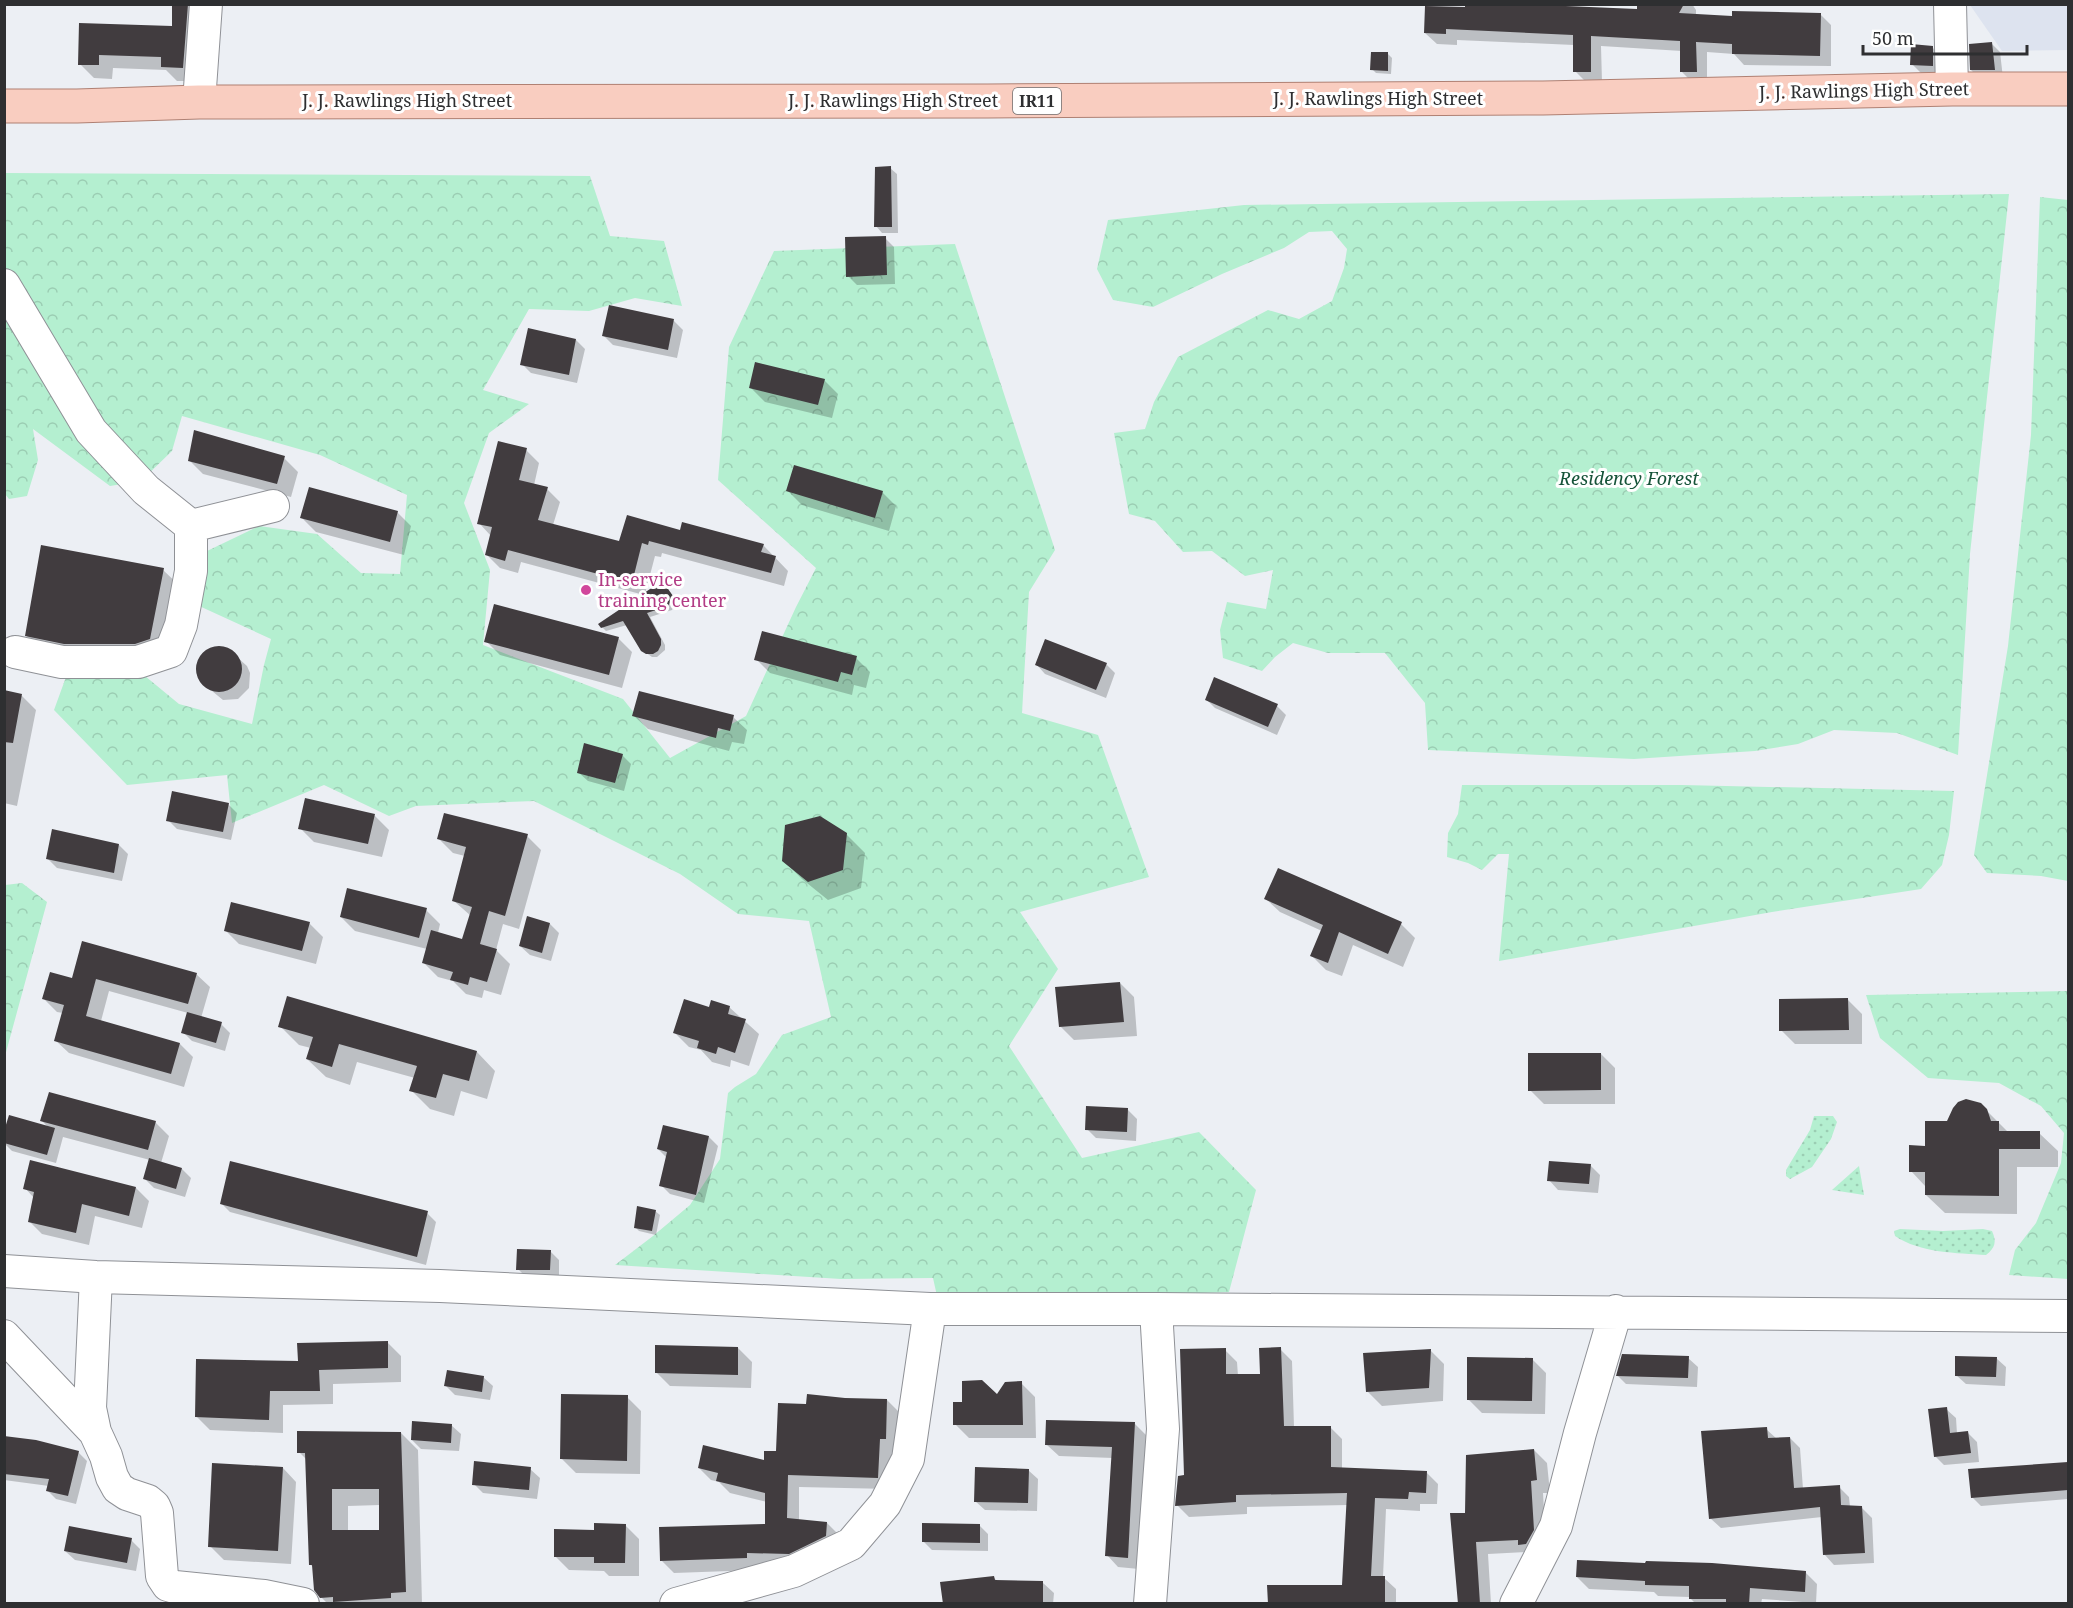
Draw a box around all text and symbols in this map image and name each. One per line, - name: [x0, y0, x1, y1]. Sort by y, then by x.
- scale bar: [1863, 18, 2026, 56]
- text: 50 m: [1872, 26, 1914, 50]
- street label: J. J. Rawlings High Street: [1758, 76, 1969, 104]
- street label: J. J. Rawlings High Street: [1272, 86, 1483, 110]
- street label: J. J. Rawlings High Street: [301, 88, 512, 112]
- street label: J. J. Rawlings High Street: [787, 88, 998, 112]
- road number: IR11: [1013, 88, 1061, 114]
- park label: Residency Forest: [1558, 466, 1699, 490]
- place label: In-service training center: [598, 567, 727, 612]
- marker: In-service training center: [579, 583, 593, 597]

